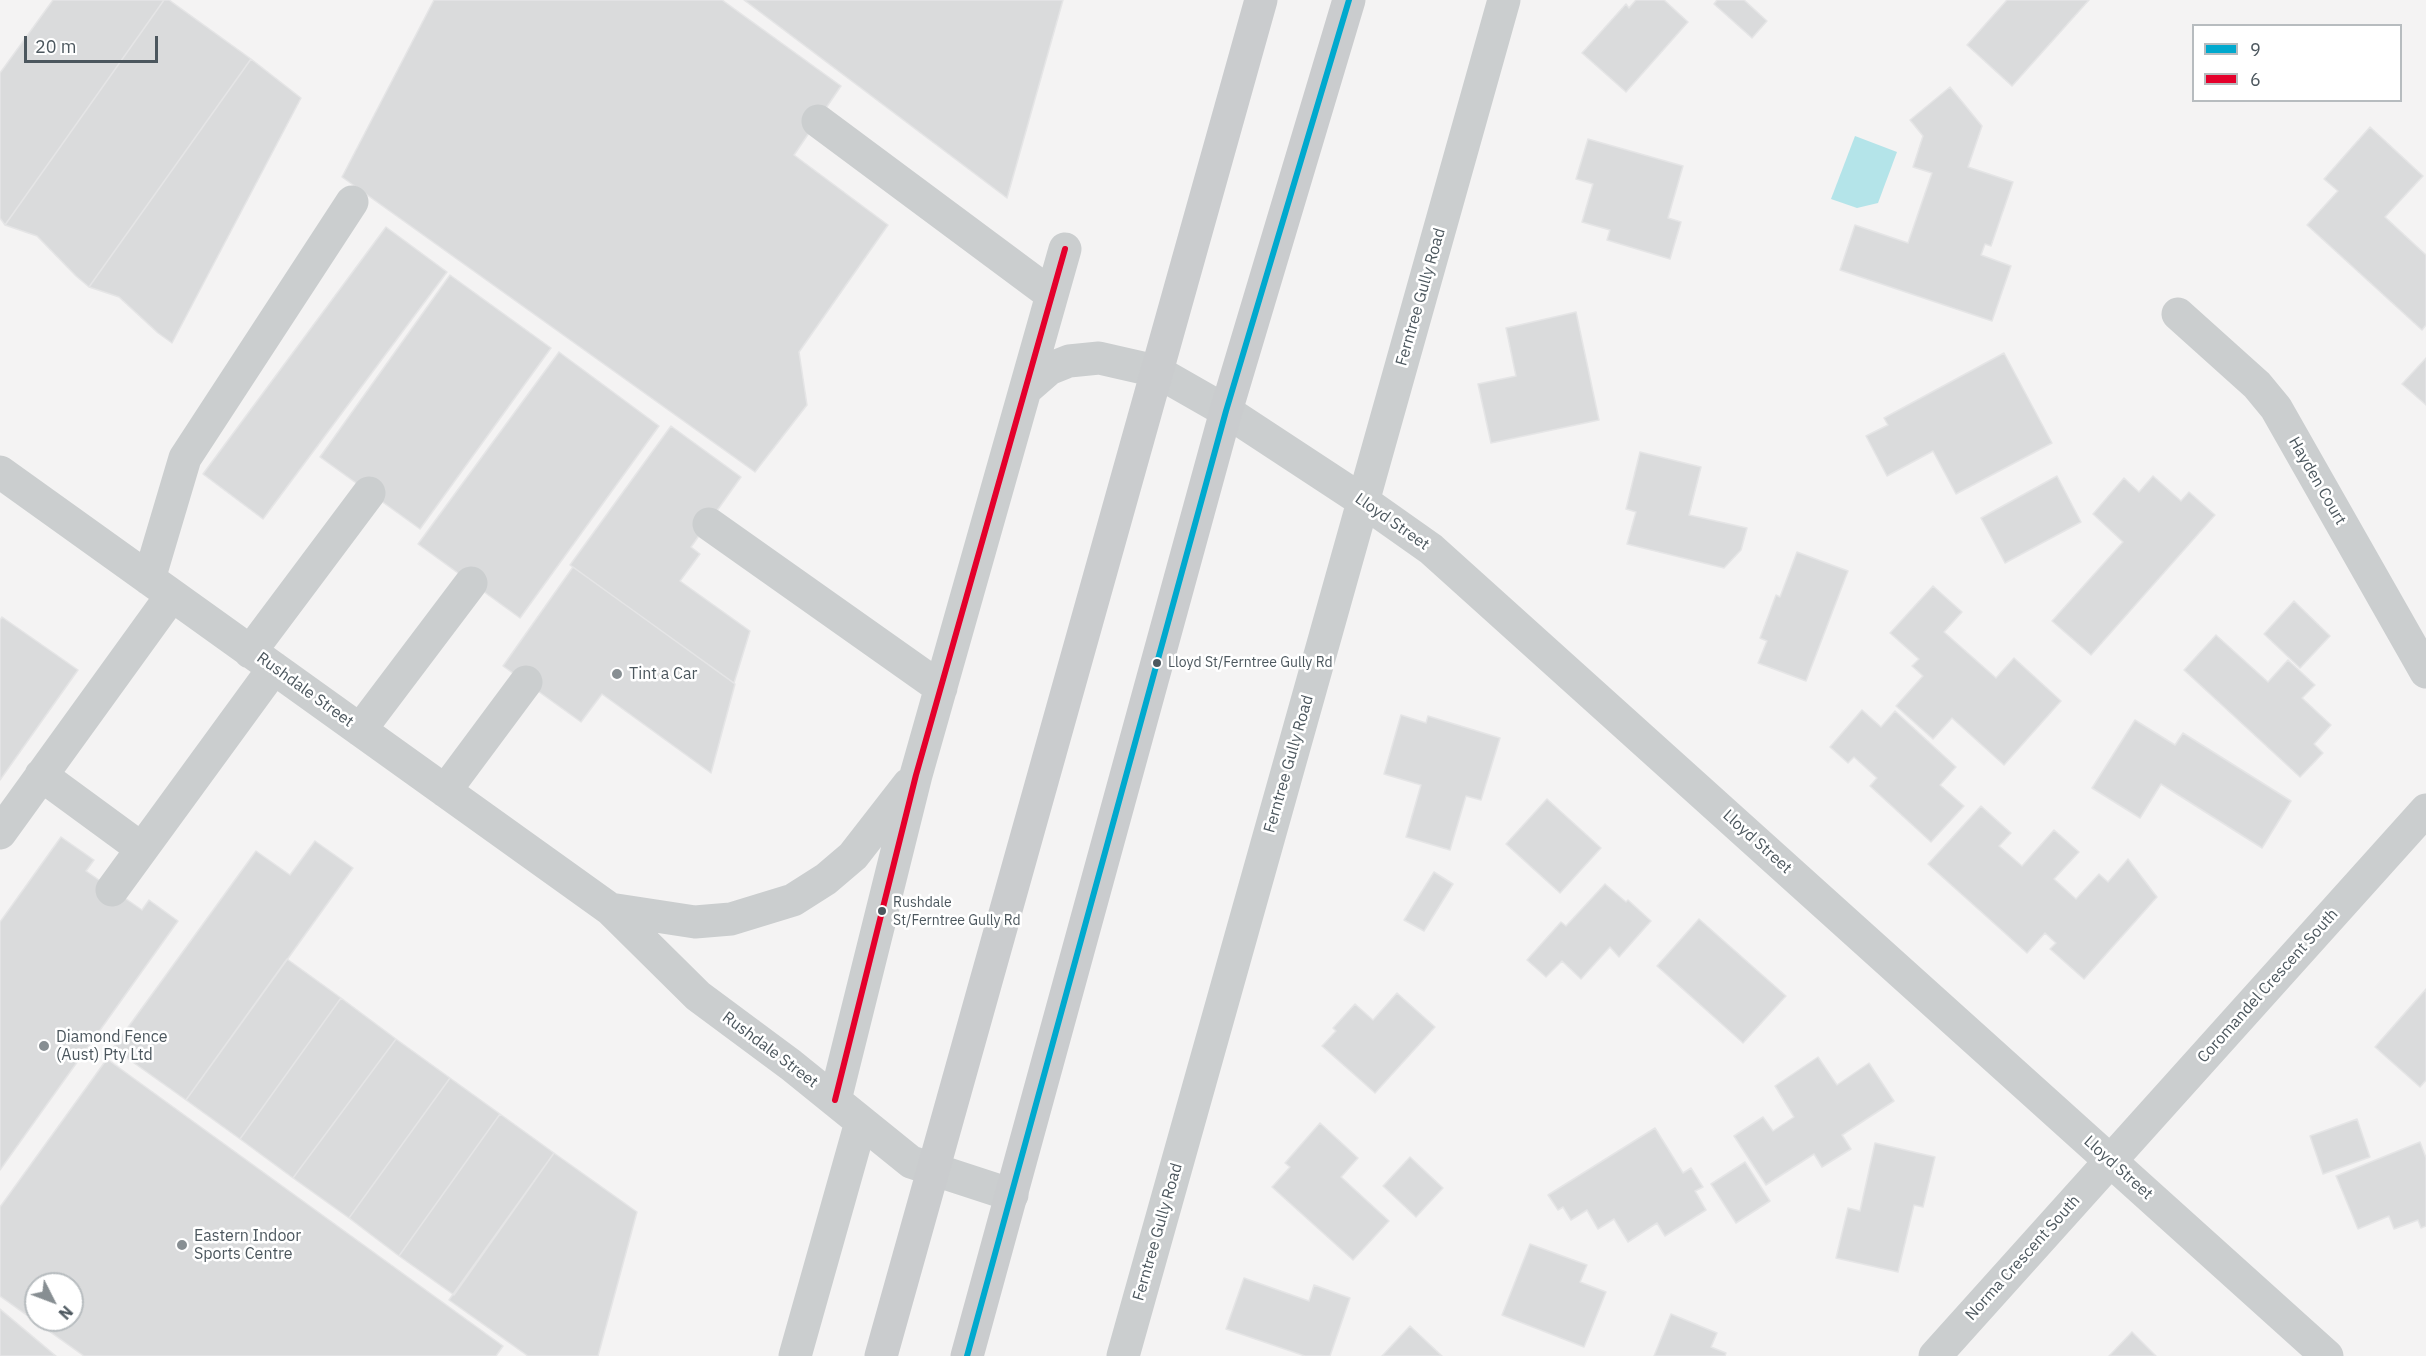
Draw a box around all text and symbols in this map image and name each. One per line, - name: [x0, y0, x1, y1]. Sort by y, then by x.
- scale bar: [27, 24, 160, 62]
- legend: [2192, 24, 2402, 102]
- text: 20 m: [35, 35, 77, 58]
- text: 9: [2250, 38, 2261, 61]
- text: 6: [2250, 68, 2261, 91]
- street label: Ferntree Gully Road: [1392, 226, 1450, 368]
- street label: Hayden Court: [2284, 434, 2350, 528]
- street label: Lloyd Street: [1351, 489, 1433, 555]
- street label: Rushdale Street: [253, 648, 357, 732]
- place label: Lloyd St/Ferntree Gully Rd: [1168, 655, 1332, 671]
- marker: Lloyd St/Ferntree Gully Rd: [1151, 657, 1163, 669]
- place label: Tint a Car: [629, 664, 697, 684]
- marker: Tint a Car: [610, 667, 624, 681]
- street label: Ferntree Gully Road: [1260, 693, 1318, 835]
- street label: Lloyd Street: [1719, 806, 1795, 878]
- place label: Rushdale St/Ferntree Gully Rd: [893, 895, 1021, 928]
- marker: Rushdale St/Ferntree Gully Rd: [876, 905, 888, 917]
- street label: Coromandel Crescent South: [2194, 905, 2342, 1067]
- street label: Rushdale Street: [718, 1008, 822, 1092]
- place label: Diamond Fence (Aust) Pty Ltd: [56, 1027, 168, 1065]
- marker: Diamond Fence (Aust) Pty Ltd: [37, 1039, 51, 1053]
- street label: Lloyd Street: [2080, 1132, 2156, 1204]
- street label: Ferntree Gully Road: [1129, 1161, 1187, 1303]
- street label: Norma Crescent South: [1962, 1191, 2084, 1325]
- place label: Eastern Indoor Sports Centre: [194, 1226, 301, 1264]
- marker: Eastern Indoor Sports Centre: [175, 1238, 189, 1252]
- north arrow: [24, 1272, 84, 1332]
- text: N: [55, 1302, 77, 1324]

